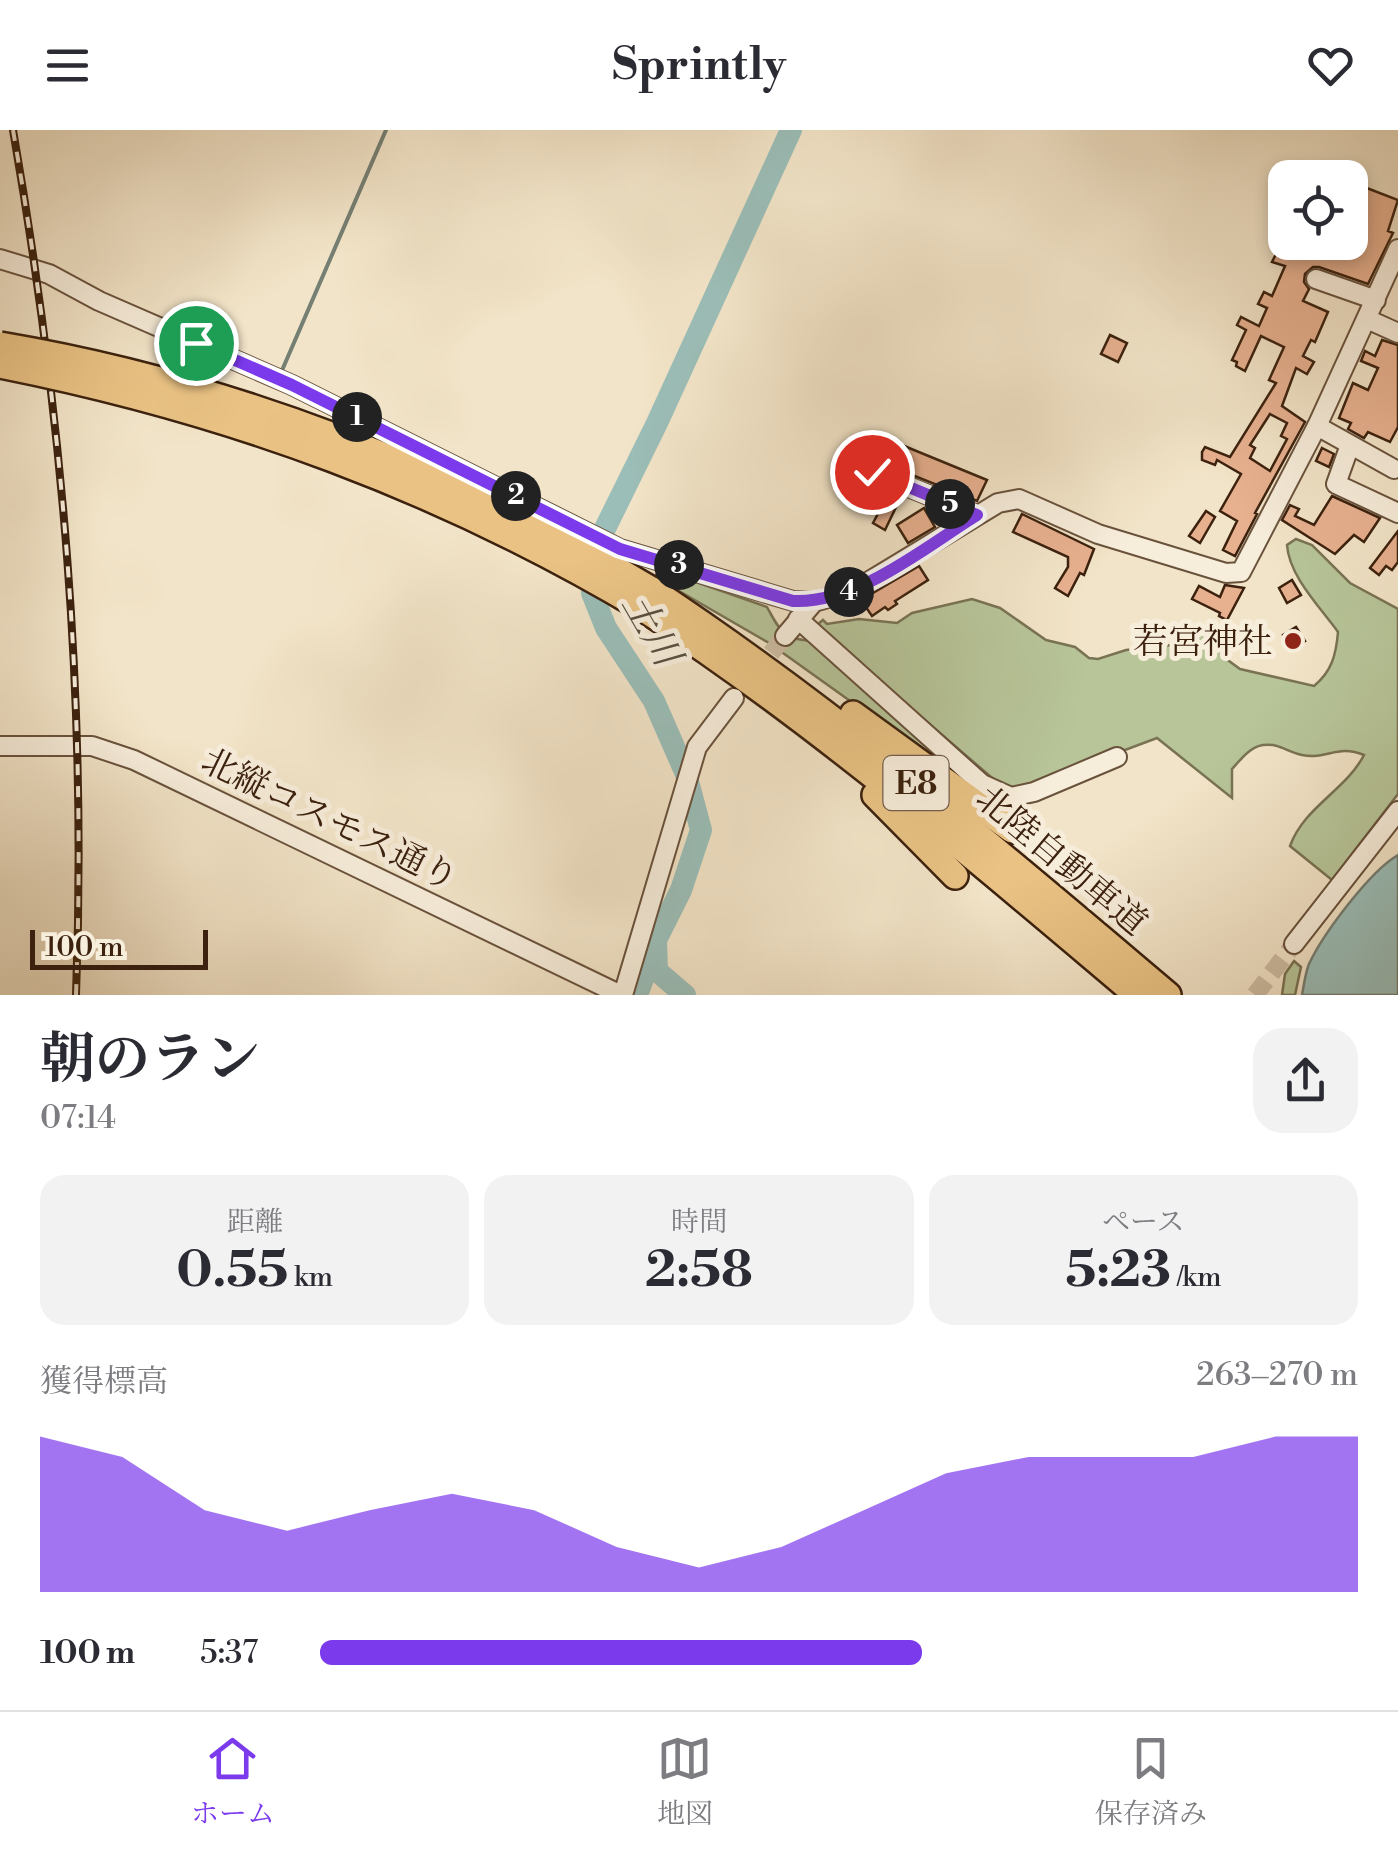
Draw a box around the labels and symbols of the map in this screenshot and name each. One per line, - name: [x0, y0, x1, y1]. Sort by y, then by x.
- pin: [154, 301, 239, 386]
- pin: 1: [332, 392, 382, 442]
- pin: [830, 430, 915, 515]
- pin: 2: [491, 471, 541, 521]
- pin: 5: [925, 479, 975, 529]
- pin: 3: [654, 540, 704, 590]
- pin: 4: [824, 567, 874, 617]
- water label: 土川: [611, 585, 692, 678]
- place label: 若宮神社: [1133, 621, 1273, 664]
- marker: 若宮神社: [1282, 630, 1304, 652]
- street label: 北縦コスモス通り: [194, 740, 465, 901]
- road number: E8: [884, 756, 948, 810]
- street label: 北陸自動車道: [967, 777, 1155, 945]
- scale bar: [30, 925, 208, 970]

